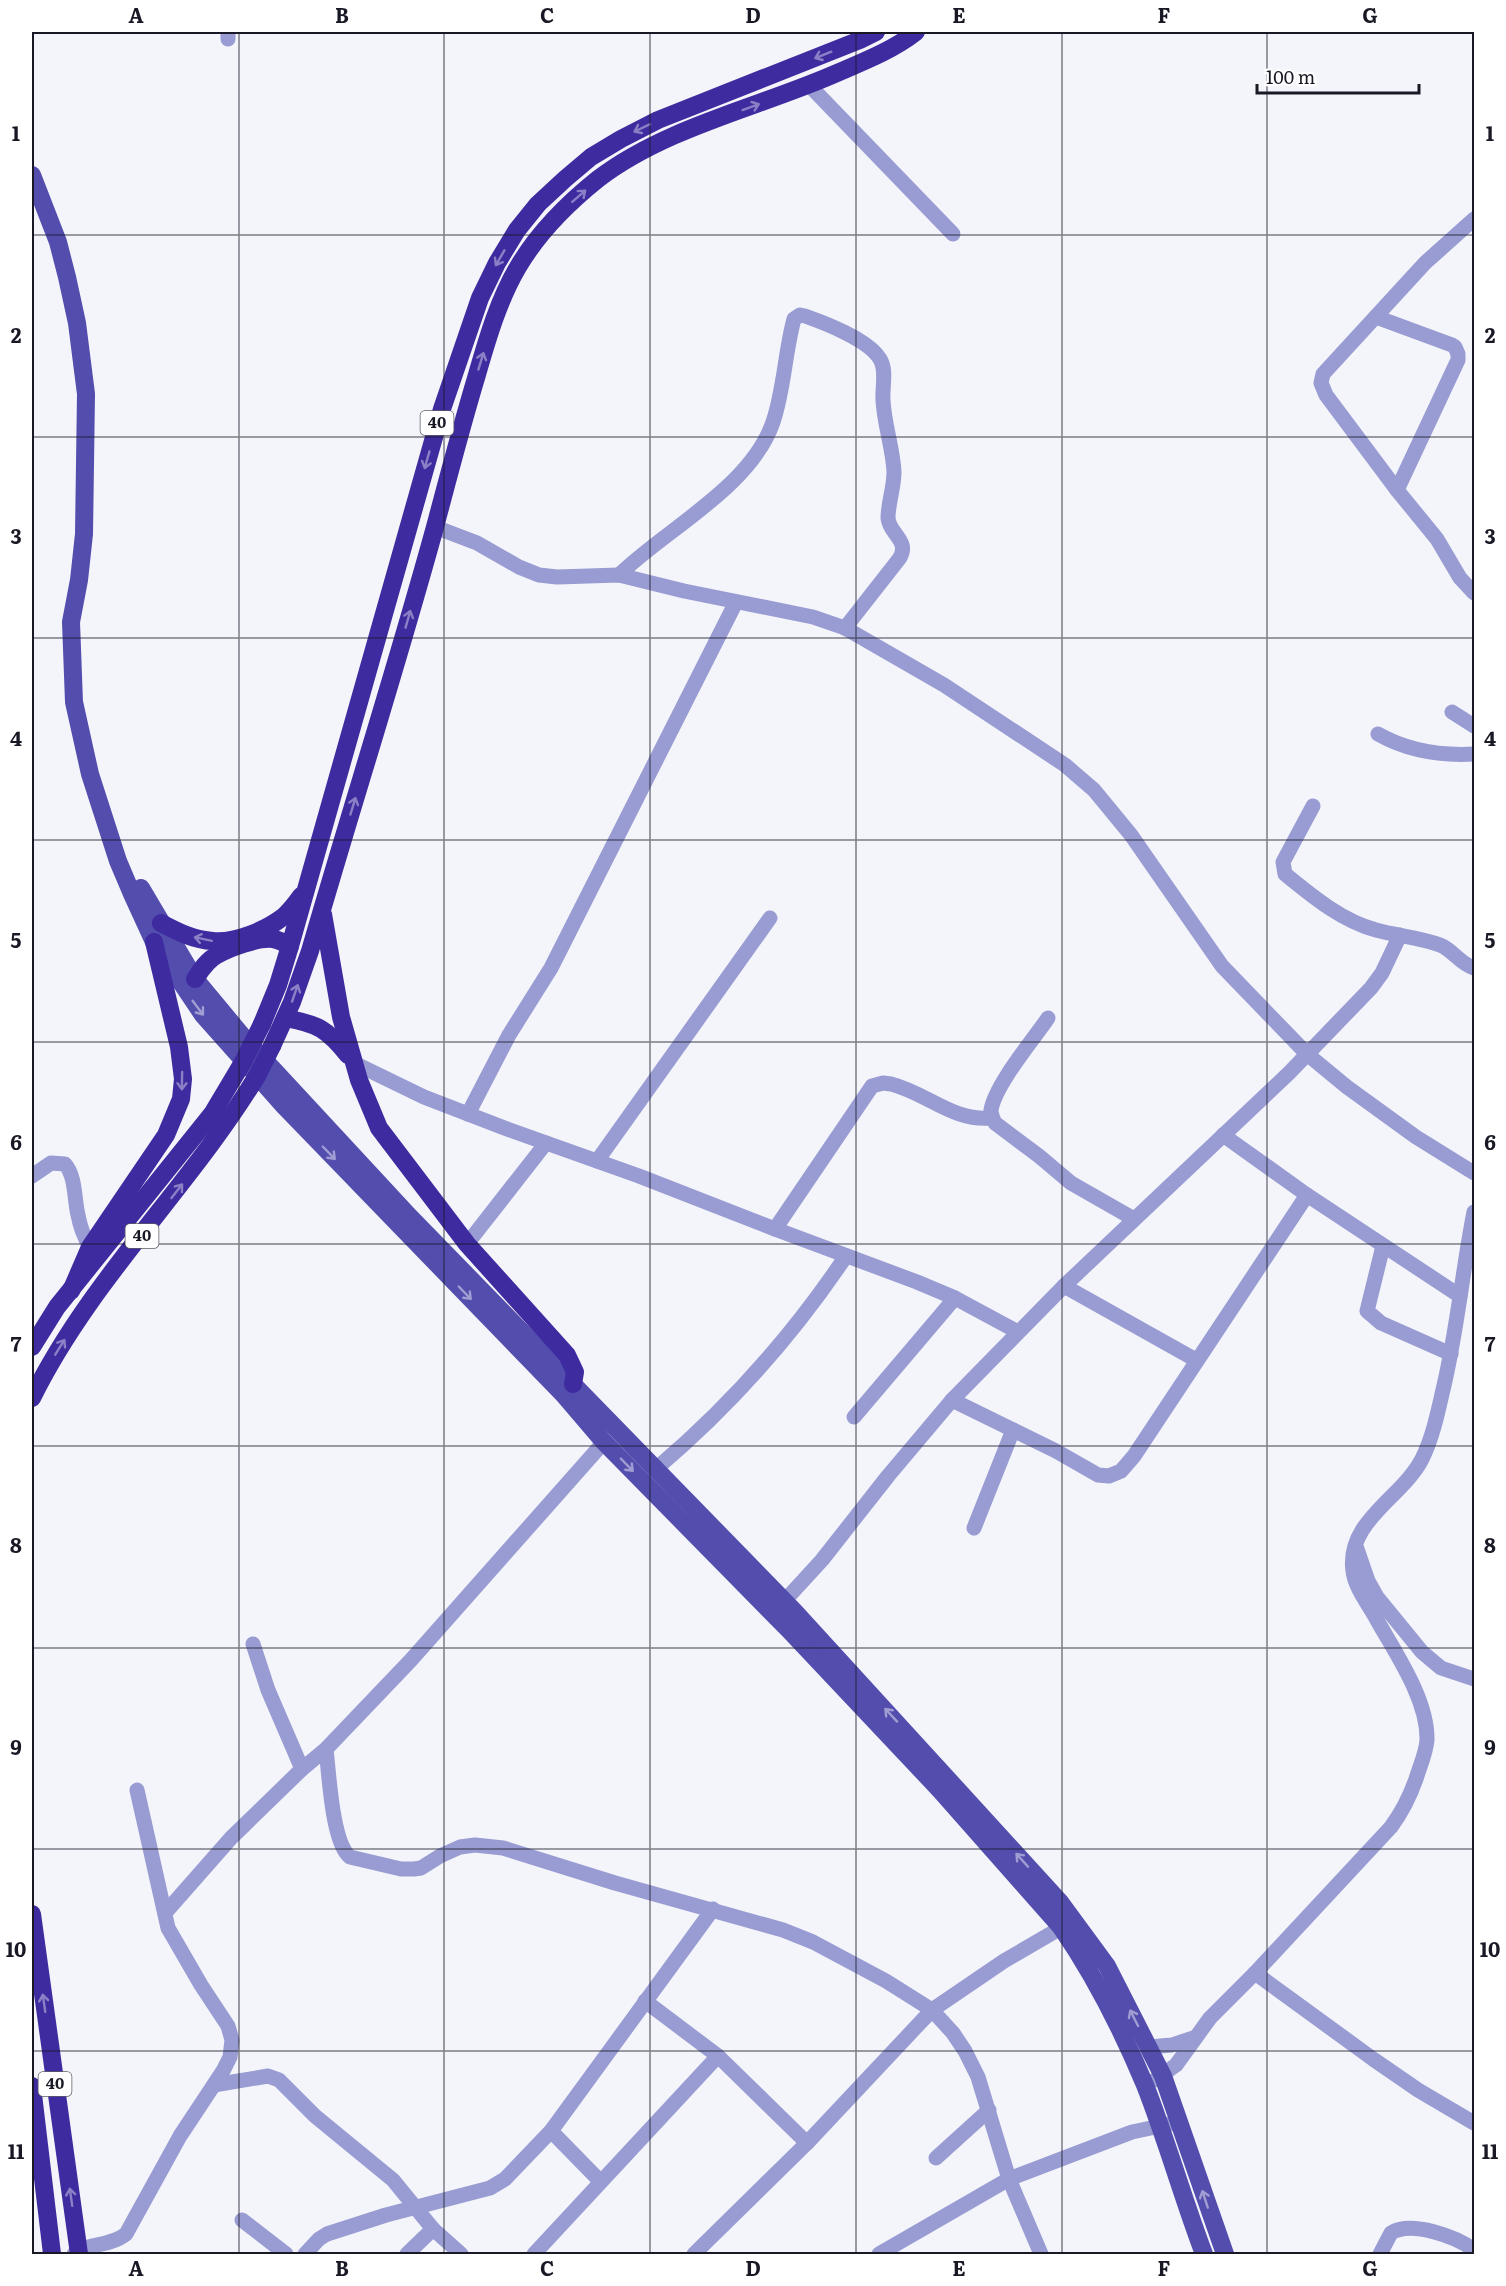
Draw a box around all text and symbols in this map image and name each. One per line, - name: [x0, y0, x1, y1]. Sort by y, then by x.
- text: A: [128, 0, 144, 29]
- text: B: [335, 0, 349, 29]
- text: C: [540, 0, 554, 29]
- text: D: [745, 0, 761, 29]
- text: E: [952, 0, 966, 29]
- text: F: [1158, 0, 1171, 29]
- text: G: [1362, 0, 1378, 29]
- one-way arrow: [814, 50, 832, 61]
- scale bar: [1257, 57, 1419, 95]
- text: 100 m: [1266, 63, 1315, 90]
- one-way arrow: [741, 100, 760, 111]
- text: 1: [12, 117, 20, 147]
- text: 1: [1486, 117, 1494, 147]
- one-way arrow: [633, 123, 651, 135]
- one-way arrow: [571, 189, 586, 203]
- one-way arrow: [494, 249, 506, 266]
- text: 2: [11, 319, 22, 349]
- text: 2: [1485, 319, 1496, 349]
- one-way arrow: [476, 352, 487, 371]
- road number: 40: [420, 411, 454, 435]
- one-way arrow: [421, 450, 432, 469]
- text: 3: [10, 520, 22, 550]
- text: 3: [1484, 520, 1496, 550]
- one-way arrow: [403, 610, 414, 629]
- text: 4: [10, 722, 22, 752]
- text: 4: [1484, 722, 1496, 752]
- one-way arrow: [348, 797, 359, 816]
- text: 5: [11, 924, 22, 954]
- text: 5: [1485, 924, 1496, 954]
- one-way arrow: [193, 933, 213, 944]
- one-way arrow: [291, 984, 302, 1003]
- one-way arrow: [192, 1000, 205, 1016]
- one-way arrow: [176, 1071, 188, 1091]
- text: 6: [10, 1126, 22, 1156]
- text: 6: [1484, 1126, 1496, 1156]
- one-way arrow: [322, 1145, 336, 1160]
- one-way arrow: [170, 1183, 183, 1199]
- road number: 40: [126, 1224, 158, 1248]
- one-way arrow: [458, 1285, 472, 1300]
- text: 7: [11, 1328, 22, 1358]
- text: 7: [1485, 1328, 1496, 1358]
- one-way arrow: [54, 1339, 66, 1356]
- one-way arrow: [620, 1458, 635, 1473]
- text: 8: [10, 1529, 22, 1559]
- text: 8: [1484, 1529, 1496, 1559]
- one-way arrow: [884, 1708, 898, 1723]
- text: 9: [10, 1731, 22, 1761]
- text: 9: [1484, 1731, 1496, 1761]
- one-way arrow: [1015, 1853, 1029, 1868]
- text: 10: [6, 1933, 26, 1963]
- text: 10: [1480, 1933, 1500, 1963]
- one-way arrow: [38, 1994, 49, 2014]
- one-way arrow: [1128, 2010, 1139, 2028]
- road number: 40: [38, 2072, 72, 2096]
- text: 11: [8, 2135, 24, 2165]
- text: 11: [1482, 2135, 1498, 2165]
- one-way arrow: [65, 2187, 76, 2207]
- one-way arrow: [1199, 2190, 1210, 2209]
- text: A: [128, 2252, 144, 2282]
- text: B: [335, 2252, 349, 2282]
- text: C: [540, 2252, 554, 2282]
- text: D: [745, 2252, 761, 2282]
- text: E: [952, 2252, 966, 2282]
- text: F: [1158, 2252, 1171, 2282]
- text: G: [1362, 2252, 1378, 2282]

